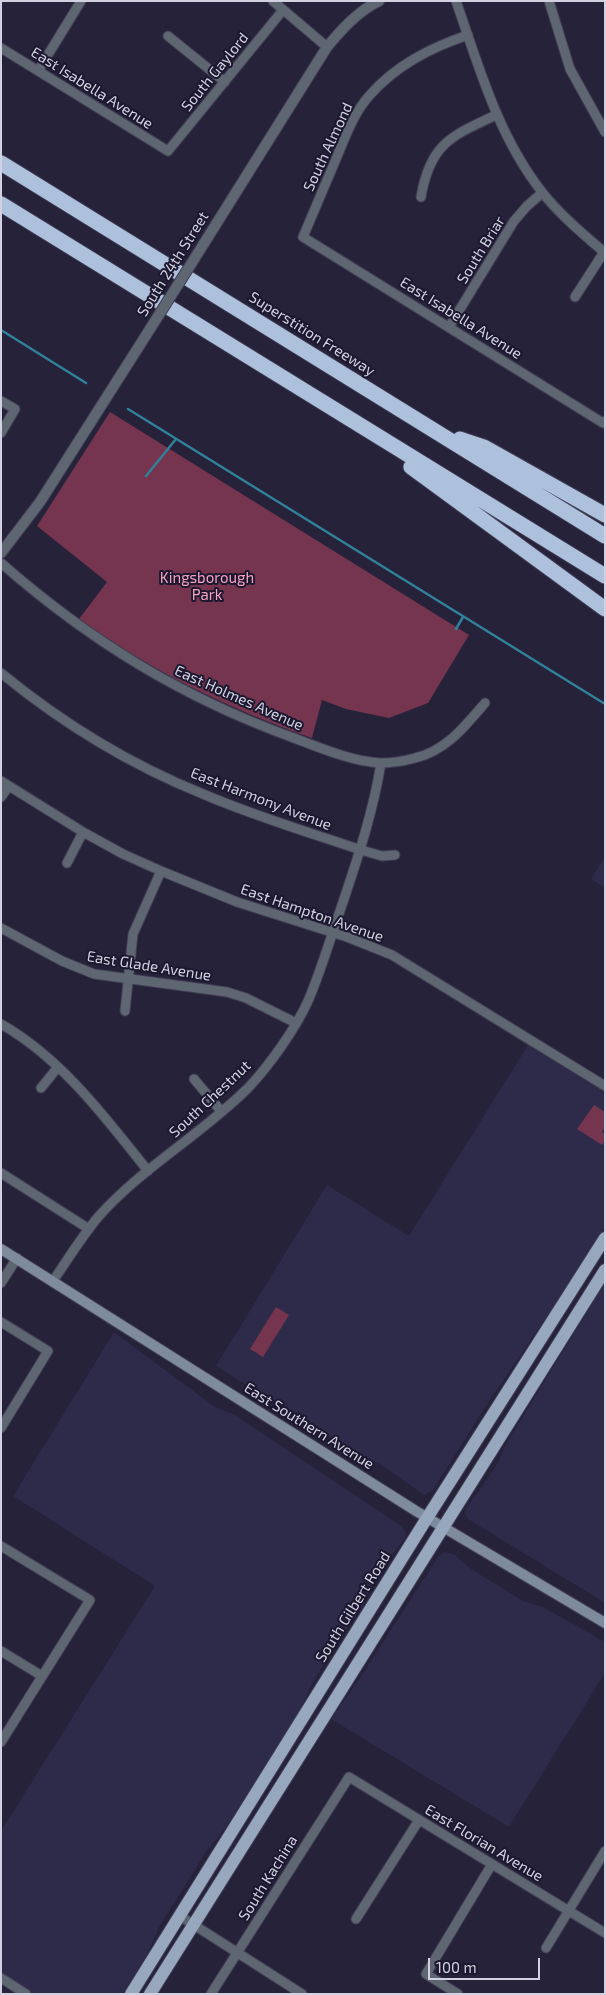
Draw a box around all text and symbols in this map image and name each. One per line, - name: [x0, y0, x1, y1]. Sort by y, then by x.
- street label: South Gaylord: [178, 29, 252, 115]
- street label: East Isabella Avenue: [28, 43, 156, 133]
- street label: South Almond: [300, 100, 356, 194]
- street label: South 24th Street: [133, 208, 213, 320]
- street label: South Briar: [453, 213, 509, 287]
- street label: East Isabella Avenue: [397, 273, 525, 363]
- street label: Superstition Freeway: [246, 288, 378, 380]
- park label: Kingsborough Park: [160, 569, 254, 604]
- street label: East Holmes Avenue: [172, 662, 306, 734]
- street label: East Harmony Avenue: [188, 764, 334, 834]
- street label: East Hampton Avenue: [238, 880, 386, 946]
- street label: East Glade Avenue: [86, 947, 212, 985]
- street label: South Chestnut: [166, 1057, 254, 1141]
- street label: East Southern Avenue: [241, 1379, 377, 1473]
- street label: South Gilbert Road: [312, 1548, 394, 1666]
- street label: East Florian Avenue: [422, 1801, 546, 1885]
- street label: South Kachina: [235, 1832, 301, 1924]
- scale bar: [431, 1948, 544, 1980]
- text: 100 m: [436, 1958, 477, 1976]

